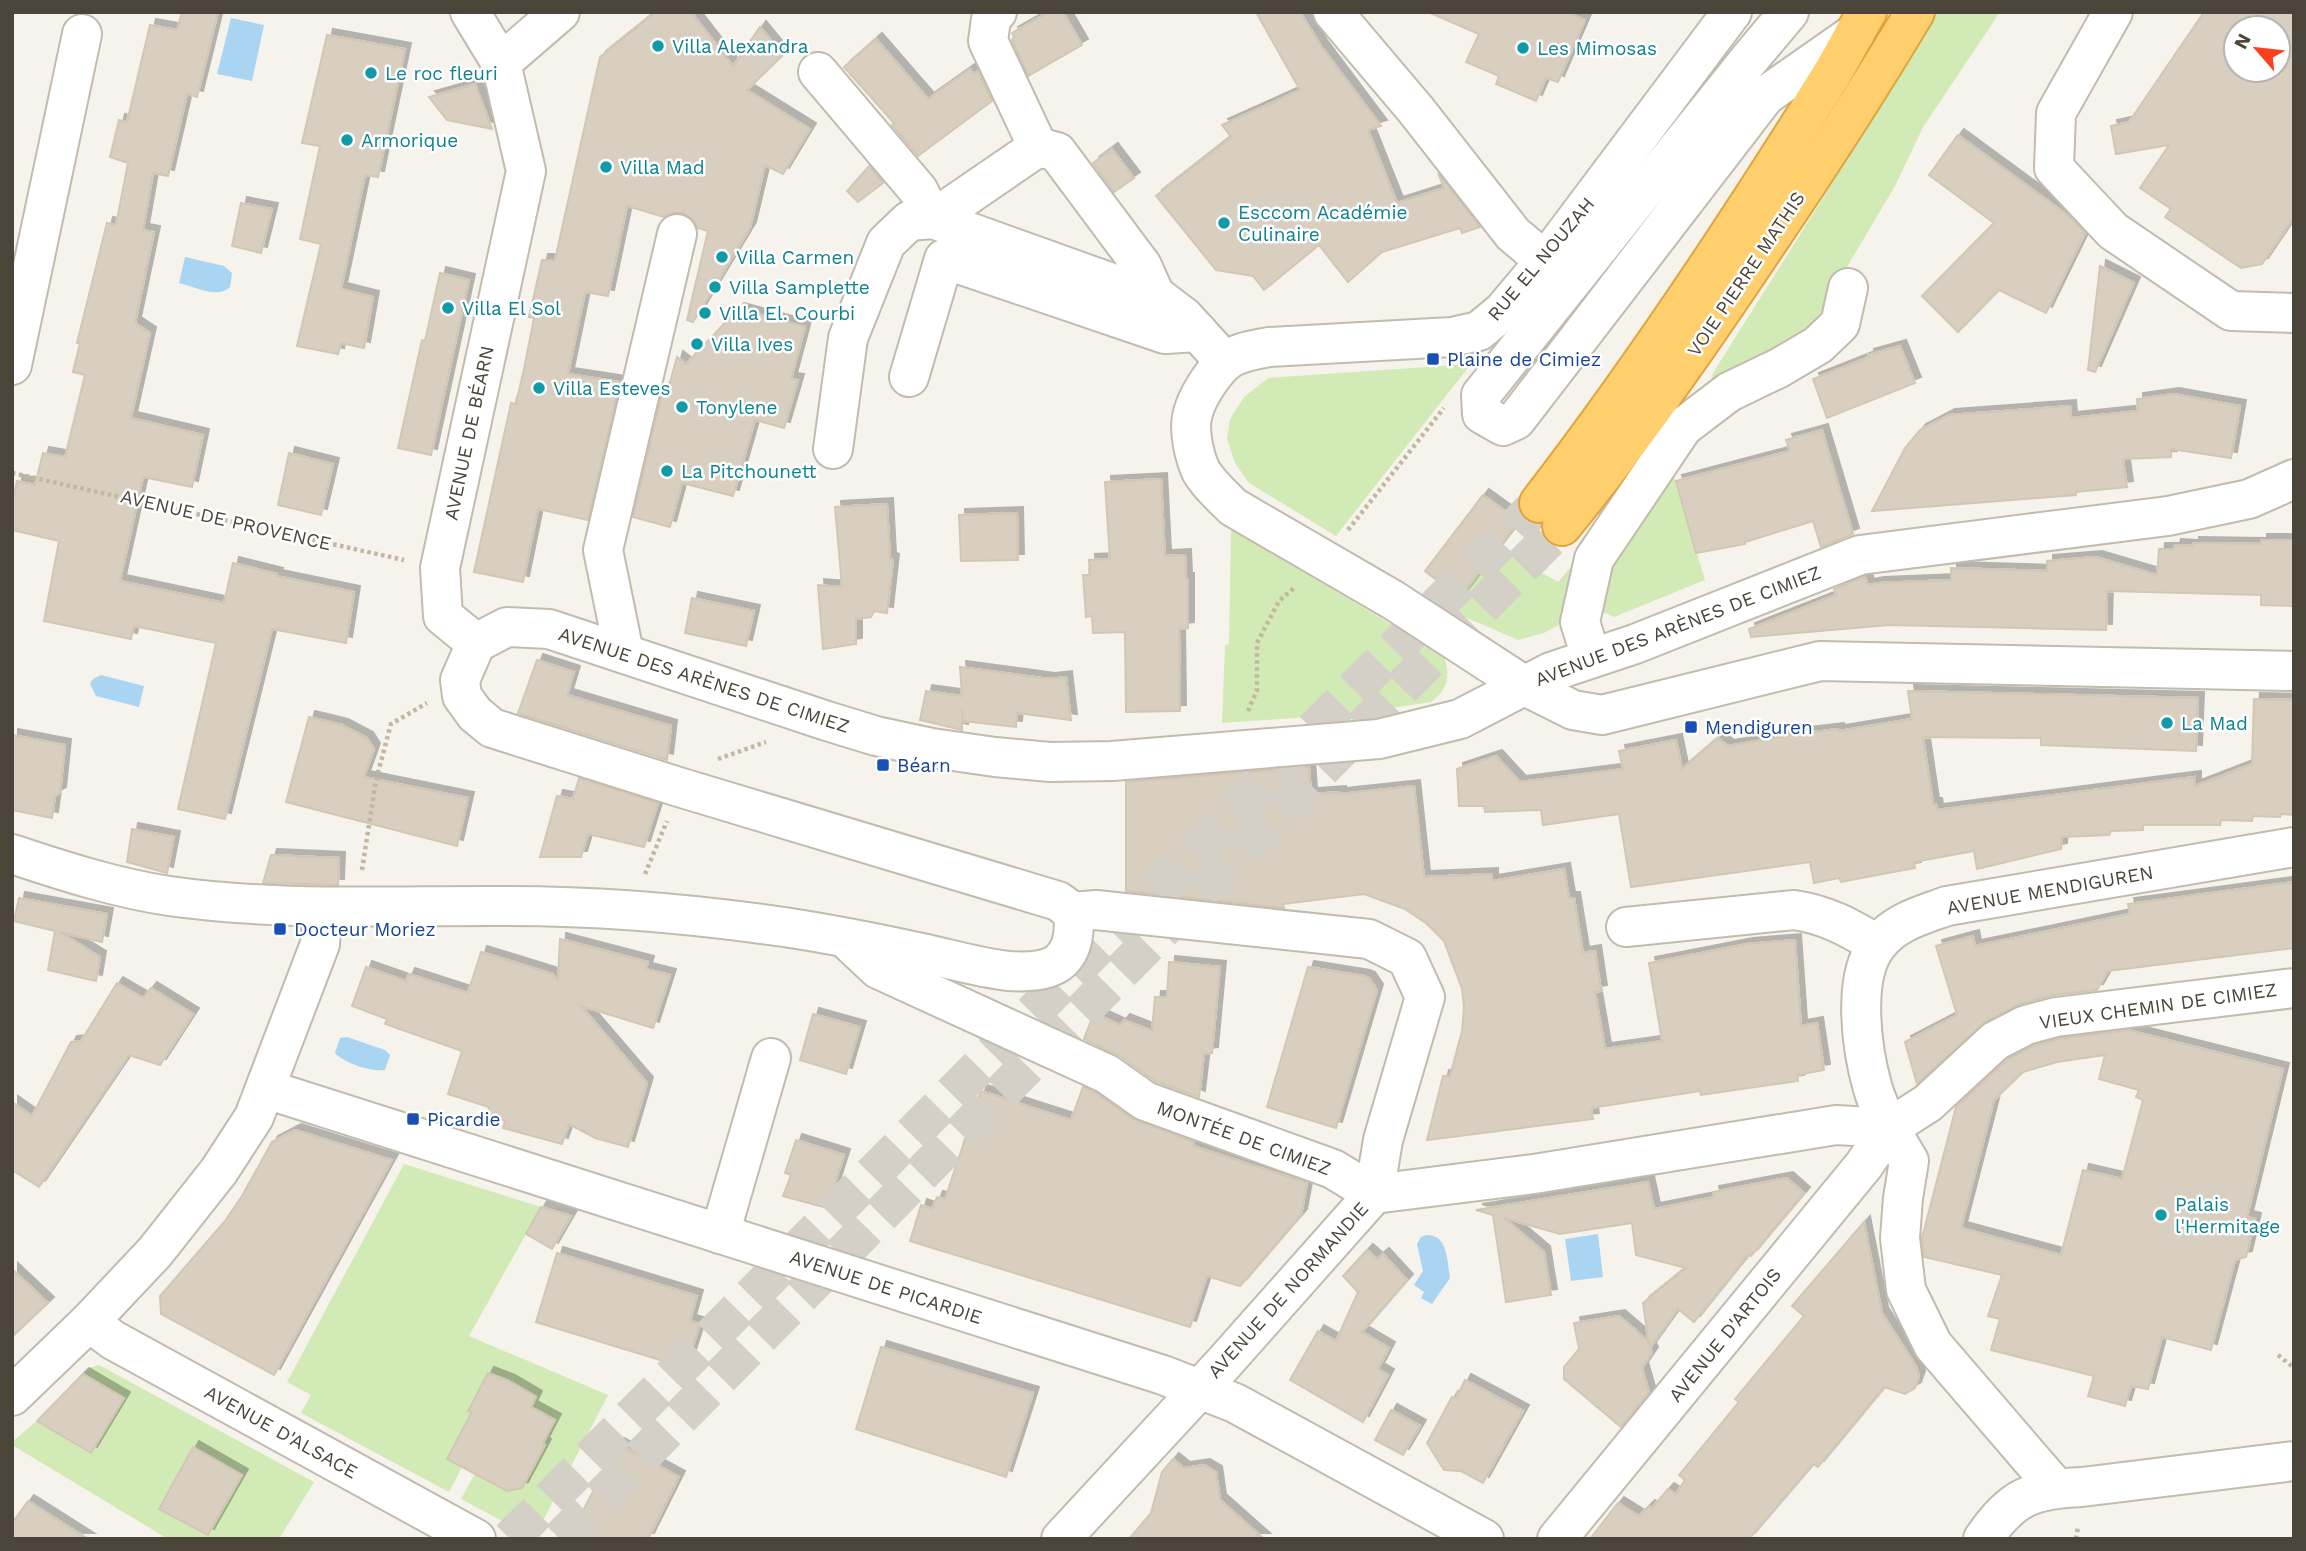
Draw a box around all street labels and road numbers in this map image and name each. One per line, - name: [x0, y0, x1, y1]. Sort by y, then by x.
- street label: VOIE PIERRE MATHIS: [1682, 187, 1810, 361]
- street label: RUE EL NOUZAH: [1483, 193, 1599, 325]
- street label: AVENUE DE BÉARN: [439, 344, 499, 522]
- street label: AVENUE DE PROVENCE: [118, 485, 334, 555]
- street label: AVENUE DES ARÈNES DE CIMIEZ: [1532, 561, 1824, 691]
- street label: AVENUE DES ARÈNES DE CIMIEZ: [556, 622, 852, 738]
- street label: AVENUE MENDIGUREN: [1945, 860, 2155, 920]
- street label: VIEUX CHEMIN DE CIMIEZ: [2038, 978, 2278, 1034]
- street label: MONTÉE DE CIMIEZ: [1154, 1096, 1334, 1180]
- street label: AVENUE DE NORMANDIE: [1203, 1197, 1373, 1383]
- street label: AVENUE DE PICARDIE: [787, 1245, 985, 1329]
- street label: AVENUE D'ARTOIS: [1664, 1263, 1786, 1407]
- street label: AVENUE D'ALSACE: [201, 1380, 361, 1484]

